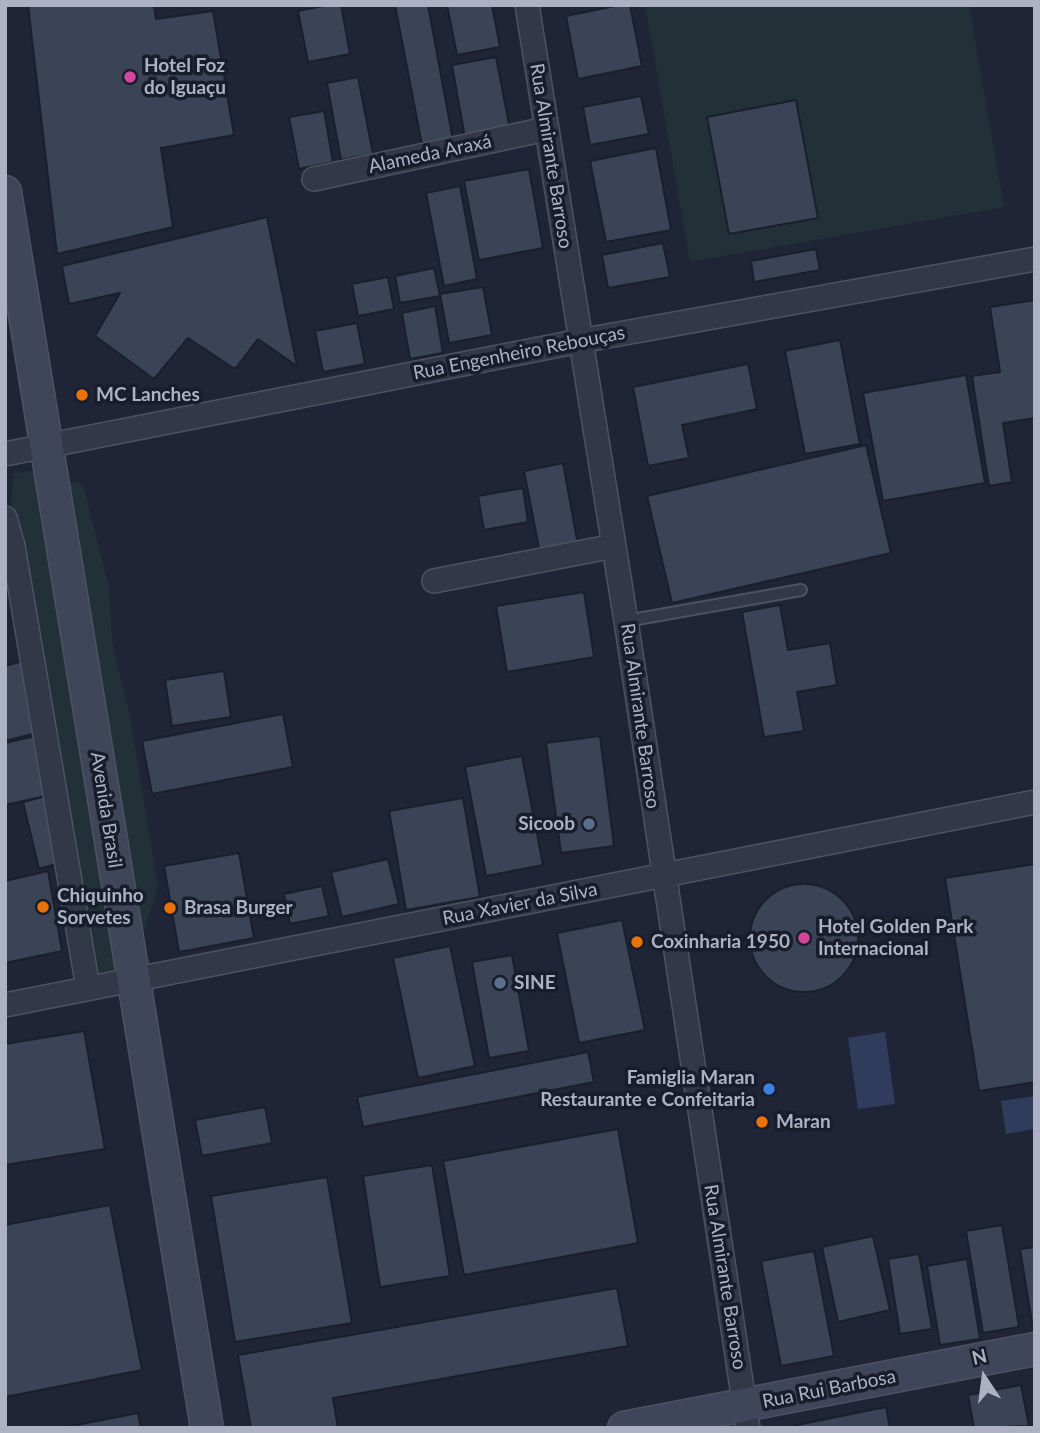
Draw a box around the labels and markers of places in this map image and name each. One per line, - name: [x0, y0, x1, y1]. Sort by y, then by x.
- place label: Hotel Foz do Iguaçu: [144, 55, 226, 99]
- marker: Hotel Foz do Iguaçu: [122, 69, 138, 85]
- place label: MC Lanches: [96, 384, 200, 406]
- marker: MC Lanches: [74, 387, 90, 403]
- place label: Sicoob: [518, 813, 575, 835]
- marker: Sicoob: [581, 816, 597, 832]
- place label: Chiquinho Sorvetes: [57, 885, 144, 929]
- place label: Brasa Burger: [184, 897, 293, 919]
- marker: Chiquinho Sorvetes: [35, 899, 51, 915]
- marker: Brasa Burger: [162, 900, 178, 916]
- place label: Hotel Golden Park Internacional: [818, 916, 973, 960]
- marker: Hotel Golden Park Internacional: [796, 930, 812, 946]
- place label: Coxinharia 1950: [651, 931, 790, 953]
- marker: Coxinharia 1950: [629, 934, 645, 950]
- place label: SINE: [514, 972, 556, 994]
- marker: SINE: [492, 975, 508, 991]
- place label: Famiglia Maran Restaurante e Confeitaria: [540, 1067, 755, 1111]
- marker: Famiglia Maran Restaurante e Confeitaria: [761, 1081, 777, 1097]
- place label: Maran: [776, 1111, 831, 1133]
- marker: Maran: [754, 1114, 770, 1130]

